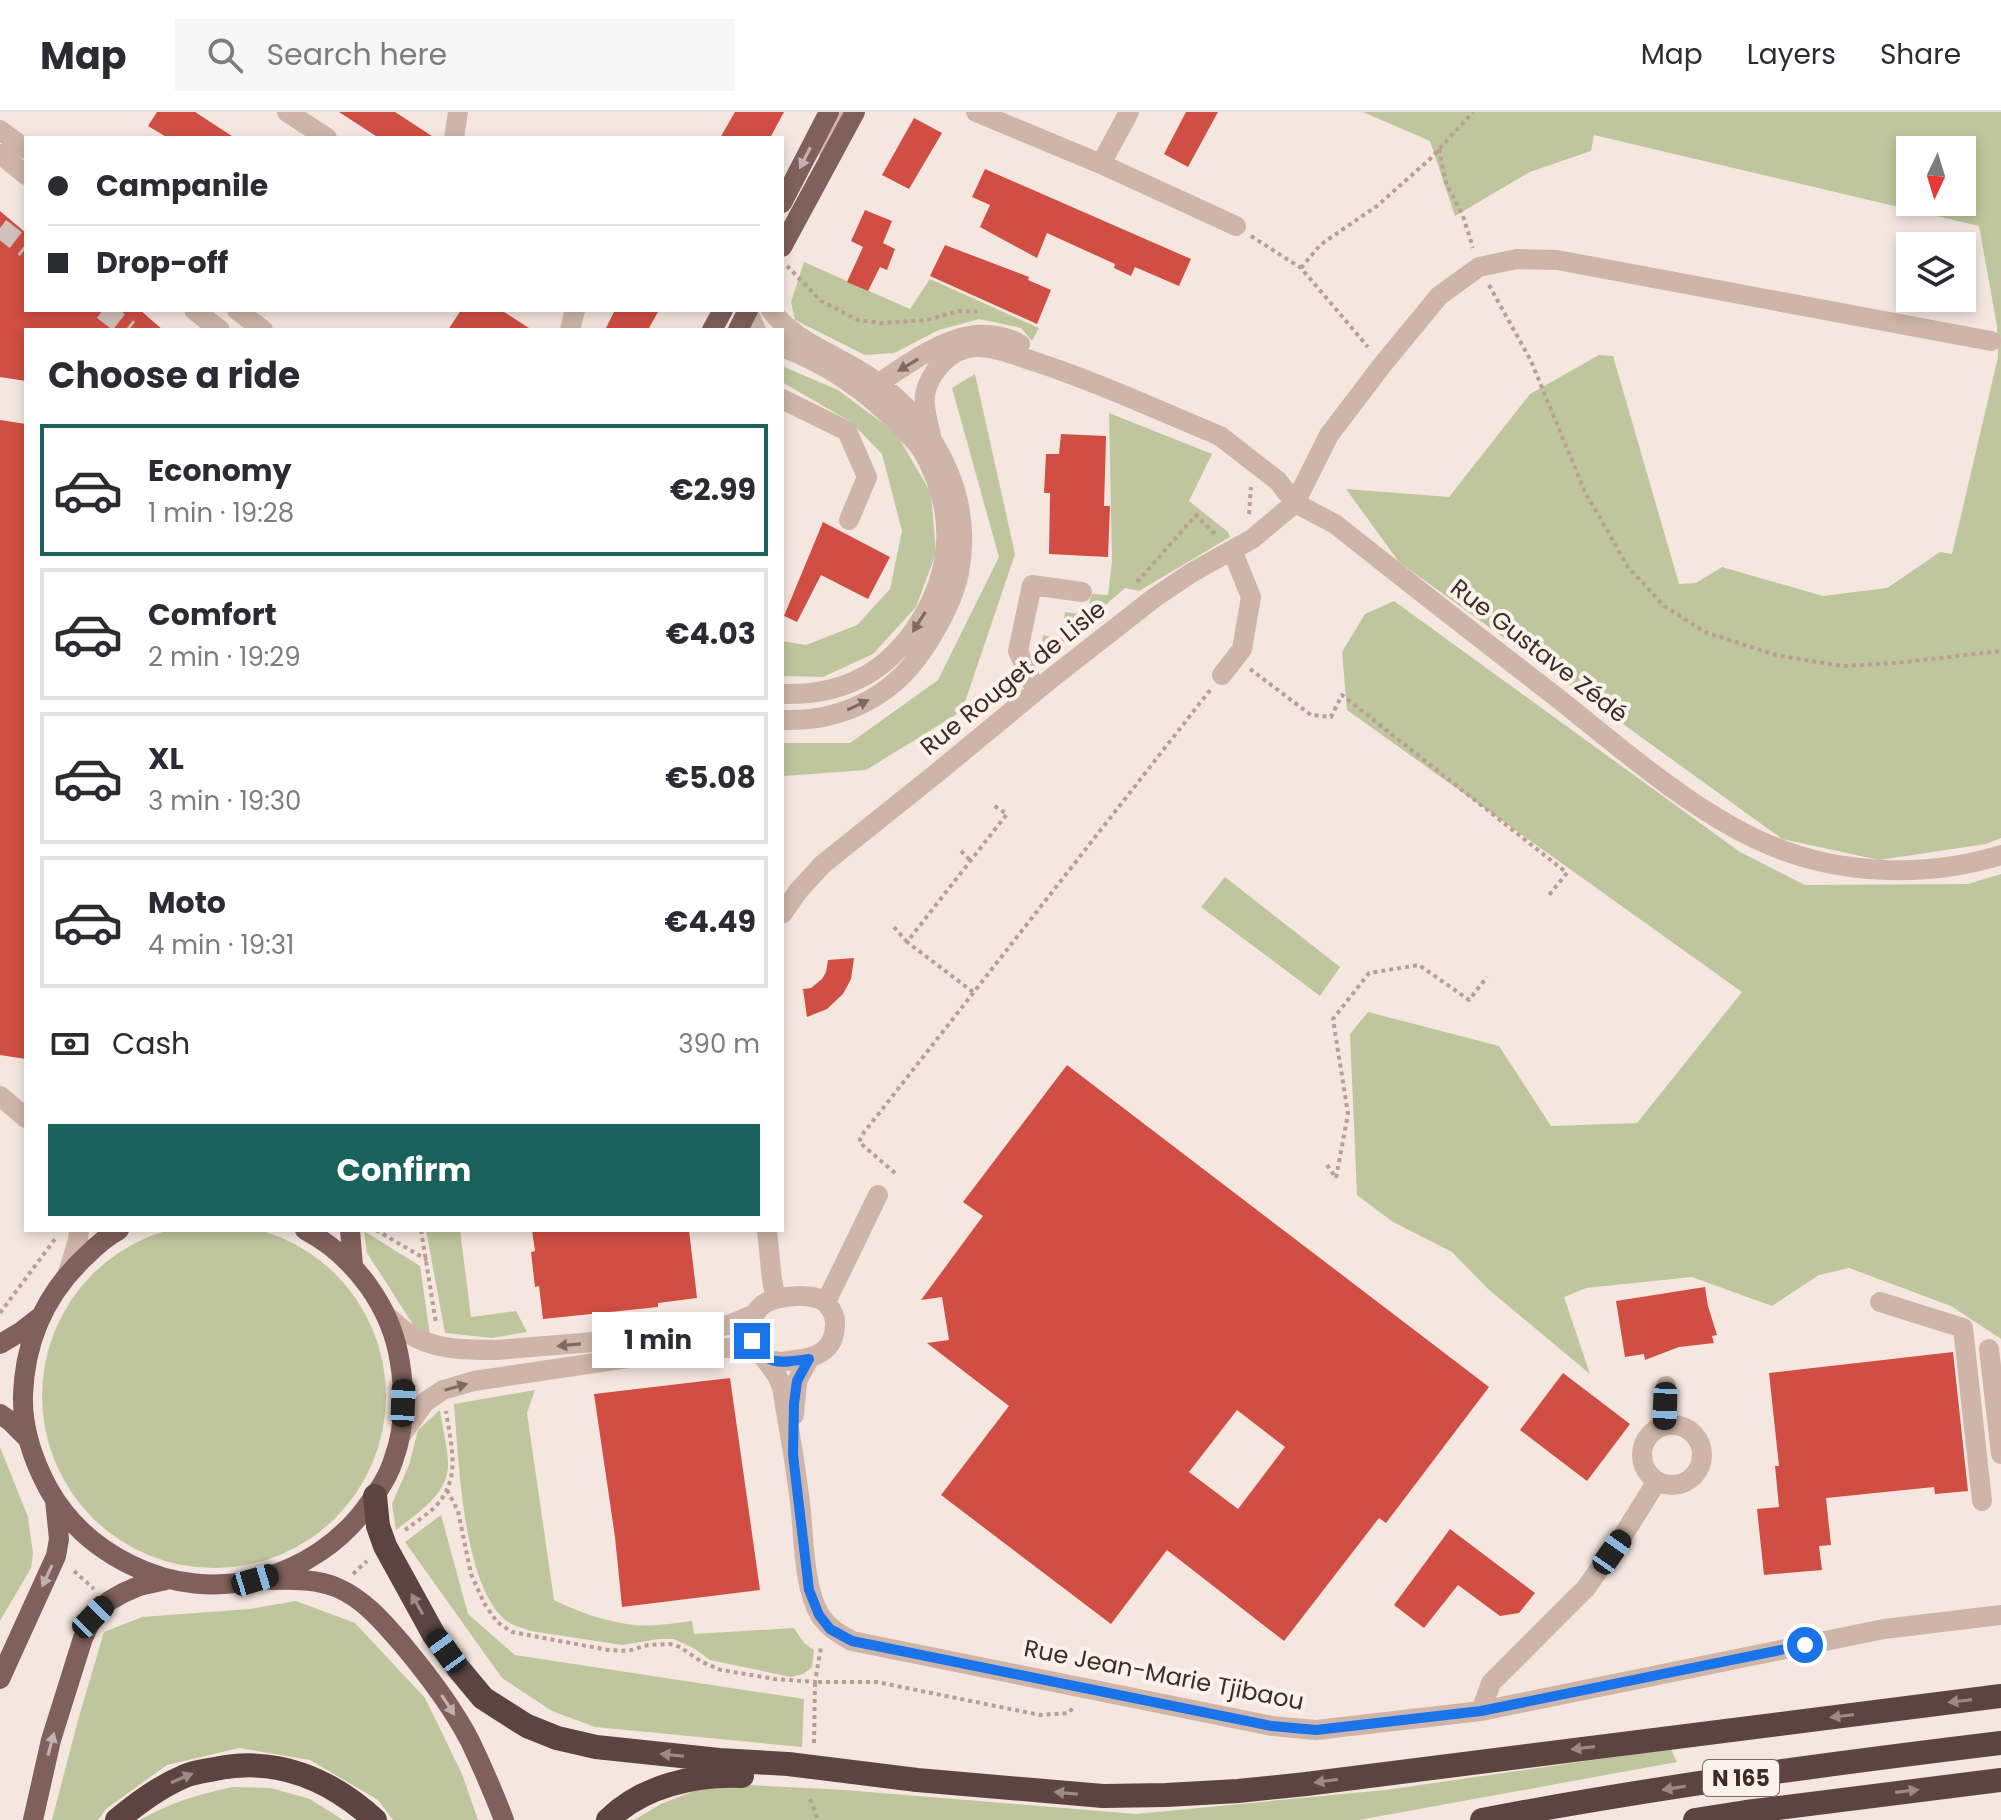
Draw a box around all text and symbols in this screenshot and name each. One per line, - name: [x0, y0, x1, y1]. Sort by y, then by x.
- search box: [175, 19, 735, 91]
- text: Map: [40, 29, 127, 82]
- icon: search: [203, 33, 247, 77]
- text: Search here: [267, 33, 447, 76]
- text: Map: [1641, 35, 1703, 74]
- text: Layers: [1747, 35, 1836, 74]
- text: Share: [1880, 35, 1961, 74]
- north arrow: [1896, 136, 1976, 216]
- map controls: [1896, 136, 1976, 312]
- one-way arrow: [799, 146, 812, 169]
- text: Campanile: [96, 164, 268, 207]
- button: layers: [1896, 232, 1976, 312]
- text: Drop-off: [96, 241, 228, 284]
- text: Choose a ride: [48, 350, 300, 401]
- one-way arrow: [897, 358, 919, 372]
- text: Economy: [148, 449, 292, 492]
- icon: car: [52, 454, 124, 526]
- text: €2.99: [670, 468, 756, 511]
- text: 1 min · 19:28: [148, 495, 294, 531]
- street label: Rue Gustave Zédé: [1444, 571, 1635, 730]
- street label: Rue Rouget de Lisle: [913, 592, 1112, 763]
- text: Comfort: [148, 593, 277, 636]
- icon: car: [52, 598, 124, 670]
- one-way arrow: [913, 611, 927, 633]
- text: €4.03: [666, 612, 756, 655]
- text: 2 min · 19:29: [148, 639, 301, 675]
- one-way arrow: [846, 698, 869, 712]
- text: XL: [148, 737, 184, 780]
- icon: car: [52, 742, 124, 814]
- text: €5.08: [665, 756, 756, 799]
- text: 3 min · 19:30: [148, 783, 301, 819]
- text: Moto: [148, 881, 226, 924]
- icon: car: [52, 886, 124, 958]
- text: €4.49: [665, 900, 756, 943]
- text: 4 min · 19:31: [148, 927, 294, 963]
- icon: cash: [48, 1022, 92, 1066]
- text: Cash: [112, 1022, 190, 1065]
- text: 390 m: [678, 1026, 760, 1062]
- button: Confirm: [48, 1124, 760, 1216]
- callout: 1 min: [592, 1313, 724, 1369]
- text: 1 min: [624, 1322, 692, 1358]
- route end: [734, 1323, 770, 1359]
- one-way arrow: [556, 1339, 581, 1352]
- car: [390, 1379, 416, 1427]
- one-way arrow: [444, 1380, 468, 1393]
- car: [1652, 1382, 1678, 1430]
- car: [1588, 1525, 1636, 1579]
- car: [229, 1562, 281, 1598]
- one-way arrow: [40, 1564, 54, 1587]
- car: [68, 1591, 118, 1643]
- one-way arrow: [410, 1593, 424, 1615]
- car: [422, 1625, 470, 1677]
- route start: [1787, 1627, 1823, 1663]
- street label: Rue Jean-Marie Tjibaou: [1021, 1631, 1307, 1718]
- one-way arrow: [441, 1694, 455, 1716]
- one-way arrow: [1947, 1695, 1972, 1708]
- one-way arrow: [1829, 1710, 1854, 1723]
- one-way arrow: [45, 1731, 57, 1756]
- one-way arrow: [1571, 1742, 1596, 1755]
- one-way arrow: [659, 1749, 684, 1762]
- road number: N 165: [1703, 1760, 1779, 1796]
- one-way arrow: [170, 1772, 194, 1785]
- one-way arrow: [1313, 1775, 1338, 1788]
- one-way arrow: [1661, 1782, 1686, 1794]
- one-way arrow: [1895, 1784, 1920, 1797]
- one-way arrow: [1053, 1786, 1078, 1799]

